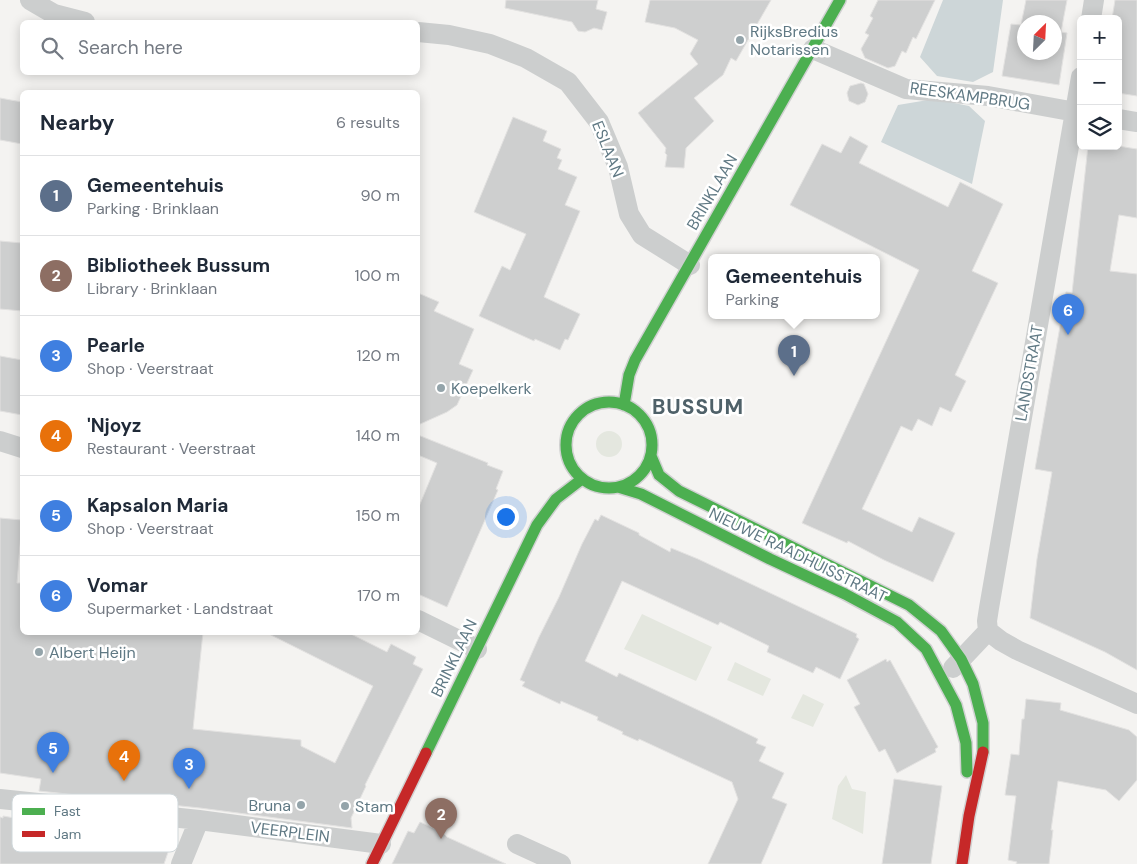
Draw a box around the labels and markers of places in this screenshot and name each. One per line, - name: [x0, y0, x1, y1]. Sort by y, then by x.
- place label: RijksBredius Notarissen: [750, 21, 838, 60]
- marker: RijksBredius Notarissen: [734, 34, 746, 46]
- pin: 6: [1052, 294, 1084, 335]
- pin: 1: [778, 335, 810, 376]
- place label: Koepelkerk: [451, 378, 532, 399]
- marker: Koepelkerk: [435, 382, 447, 394]
- place label: Albert Heijn: [49, 642, 136, 663]
- marker: Albert Heijn: [33, 646, 45, 658]
- pin: 5: [37, 732, 69, 773]
- pin: 4: [108, 740, 140, 781]
- pin: 3: [173, 748, 205, 789]
- place label: Bruna: [248, 795, 291, 816]
- place label: Stam: [355, 796, 394, 817]
- pin: 2: [425, 798, 457, 839]
- marker: Bruna: [295, 799, 307, 811]
- marker: Stam: [339, 800, 351, 812]

